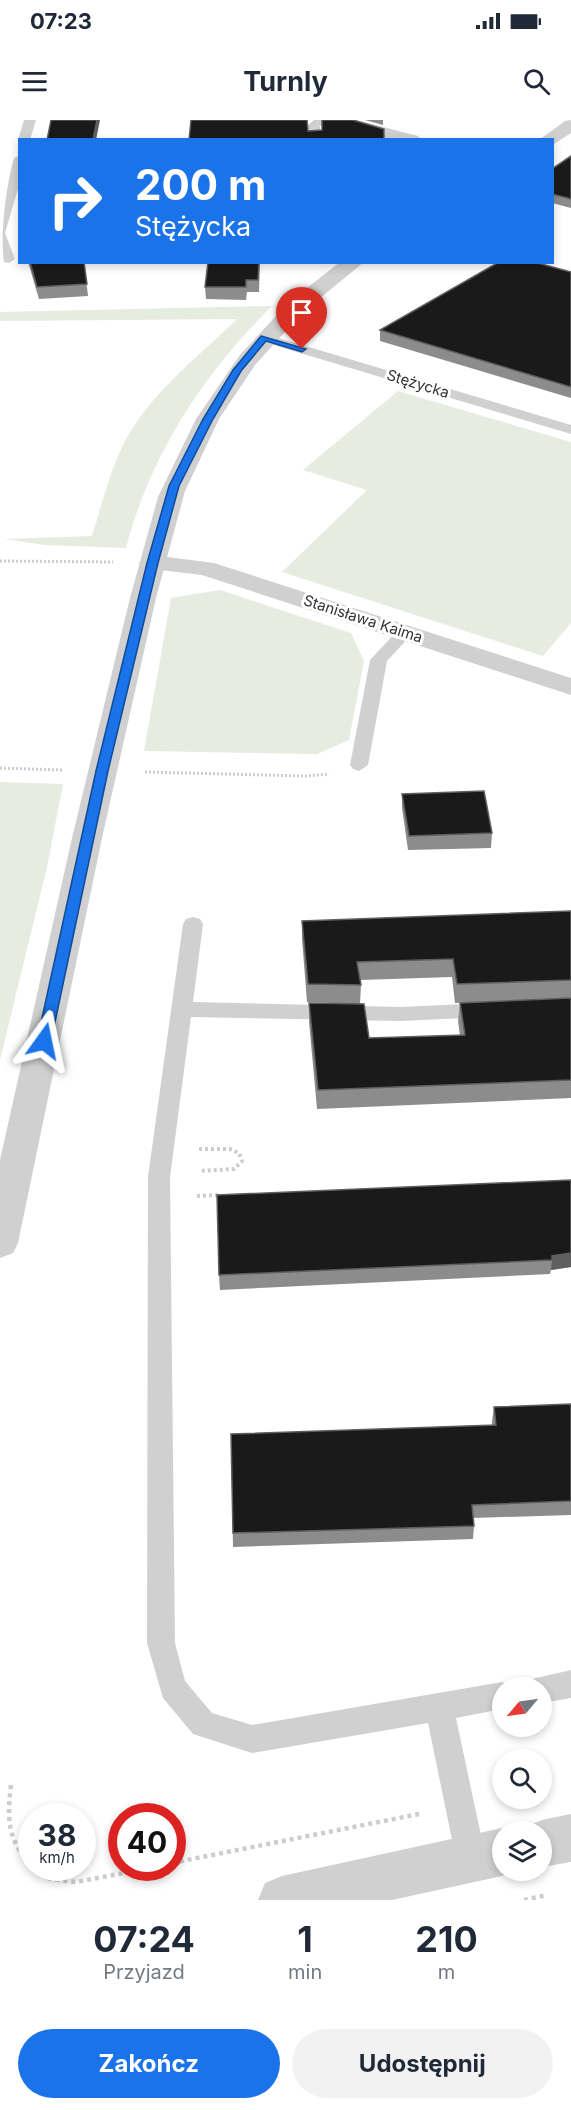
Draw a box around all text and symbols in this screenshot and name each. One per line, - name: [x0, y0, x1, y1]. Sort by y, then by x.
- text: 07:23: [30, 8, 92, 34]
- icon: menu: [18, 65, 51, 98]
- text: Turnly: [243, 65, 328, 98]
- icon: search: [520, 65, 553, 98]
- text: 200 m: [135, 159, 266, 210]
- icon: right: [36, 162, 114, 240]
- text: Stężycka: [135, 210, 251, 243]
- pin: [276, 287, 327, 349]
- icon: arrive: [285, 296, 318, 329]
- street label: Stężycka: [384, 365, 452, 402]
- street label: Stanisława Kaima: [301, 590, 425, 647]
- position arrow: [12, 1009, 76, 1073]
- north arrow: [492, 1677, 552, 1737]
- map controls: [492, 1677, 552, 1881]
- button: search: [492, 1749, 552, 1809]
- speed limit sign: 40: [108, 1803, 186, 1881]
- text: 38: [38, 1817, 76, 1853]
- button: layers: [492, 1821, 552, 1881]
- text: km/h: [39, 1848, 75, 1867]
- text: 07:24: [93, 1917, 195, 1961]
- text: 1: [297, 1917, 313, 1961]
- text: 210: [415, 1917, 478, 1961]
- text: Przyjazd: [103, 1960, 185, 1984]
- text: min: [288, 1960, 322, 1984]
- text: m: [438, 1960, 455, 1984]
- button: Zakończ: [18, 2029, 280, 2098]
- button: Udostępnij: [292, 2029, 553, 2098]

